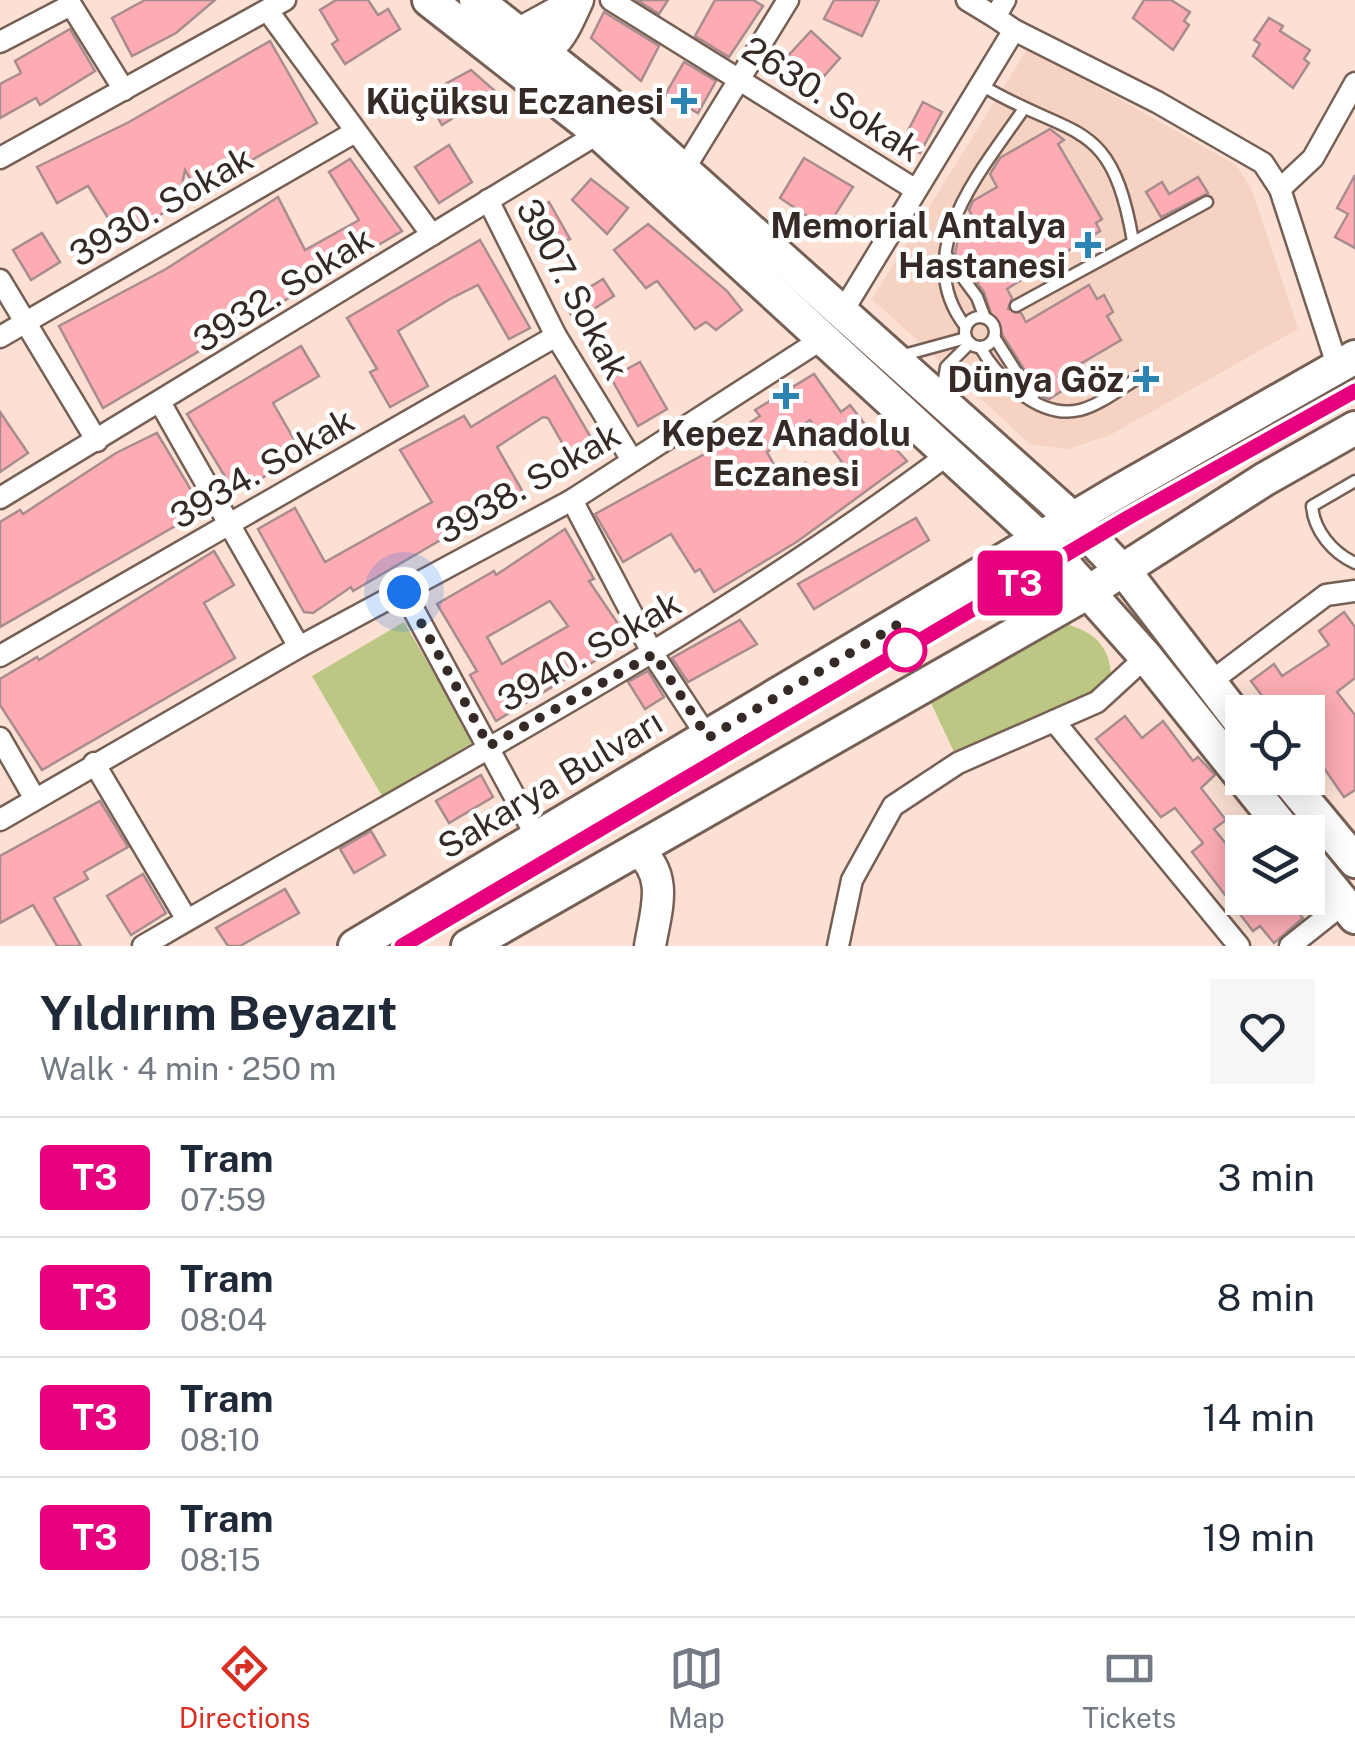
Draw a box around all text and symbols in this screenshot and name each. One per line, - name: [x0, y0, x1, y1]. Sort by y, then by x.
- street label: 2630. Sokak: [735, 28, 929, 170]
- place label: Küçüksu Eczanesi: [366, 81, 664, 122]
- marker: Küçüksu Eczanesi: [673, 90, 695, 112]
- street label: 3930. Sokak: [62, 137, 260, 275]
- street label: 3907. Sokak: [508, 192, 638, 386]
- place label: Memorial Antalya Hastanesi: [770, 205, 1066, 286]
- street label: 3932. Sokak: [186, 218, 380, 360]
- marker: Memorial Antalya Hastanesi: [1075, 232, 1101, 258]
- place label: Dünya Göz: [947, 359, 1124, 400]
- marker: Dünya Göz: [1133, 366, 1159, 392]
- marker: Kepez Anadolu Eczanesi: [775, 385, 797, 407]
- street label: 3934. Sokak: [163, 399, 361, 537]
- place label: Kepez Anadolu Eczanesi: [661, 413, 911, 494]
- street label: 3938. Sokak: [429, 414, 627, 552]
- line badge: T3: [975, 550, 1065, 616]
- text: T3: [998, 563, 1042, 604]
- your location: [379, 567, 429, 617]
- street label: 3940. Sokak: [490, 582, 688, 720]
- unlabelled marker: [884, 629, 926, 671]
- map controls: [1225, 695, 1325, 915]
- button: locate: [1225, 695, 1325, 795]
- street label: Sakarya Bulvarı: [430, 701, 670, 867]
- button: layers: [1225, 815, 1325, 915]
- button: heart: [1210, 979, 1315, 1084]
- text: Yıldırım Beyazıt: [40, 984, 397, 1041]
- text: Walk · 4 min · 250 m: [40, 1050, 336, 1087]
- text: Tram: [180, 1136, 274, 1181]
- text: 3 min: [1217, 1155, 1315, 1200]
- text: T3: [73, 1157, 117, 1198]
- text: 07:59: [180, 1181, 266, 1218]
- text: Tram: [180, 1256, 274, 1301]
- text: 8 min: [1217, 1275, 1315, 1320]
- text: T3: [73, 1277, 117, 1318]
- text: 08:04: [180, 1301, 267, 1338]
- text: Tram: [180, 1376, 274, 1421]
- text: 14 min: [1202, 1395, 1315, 1440]
- text: T3: [73, 1397, 117, 1438]
- text: 08:10: [180, 1421, 260, 1458]
- text: Tram: [180, 1496, 274, 1541]
- text: 19 min: [1202, 1515, 1315, 1560]
- text: T3: [73, 1517, 117, 1558]
- text: 08:15: [180, 1541, 261, 1578]
- tab: Directions: [179, 1641, 310, 1734]
- tab: Map: [668, 1641, 725, 1734]
- tab: Tickets: [1082, 1641, 1176, 1734]

